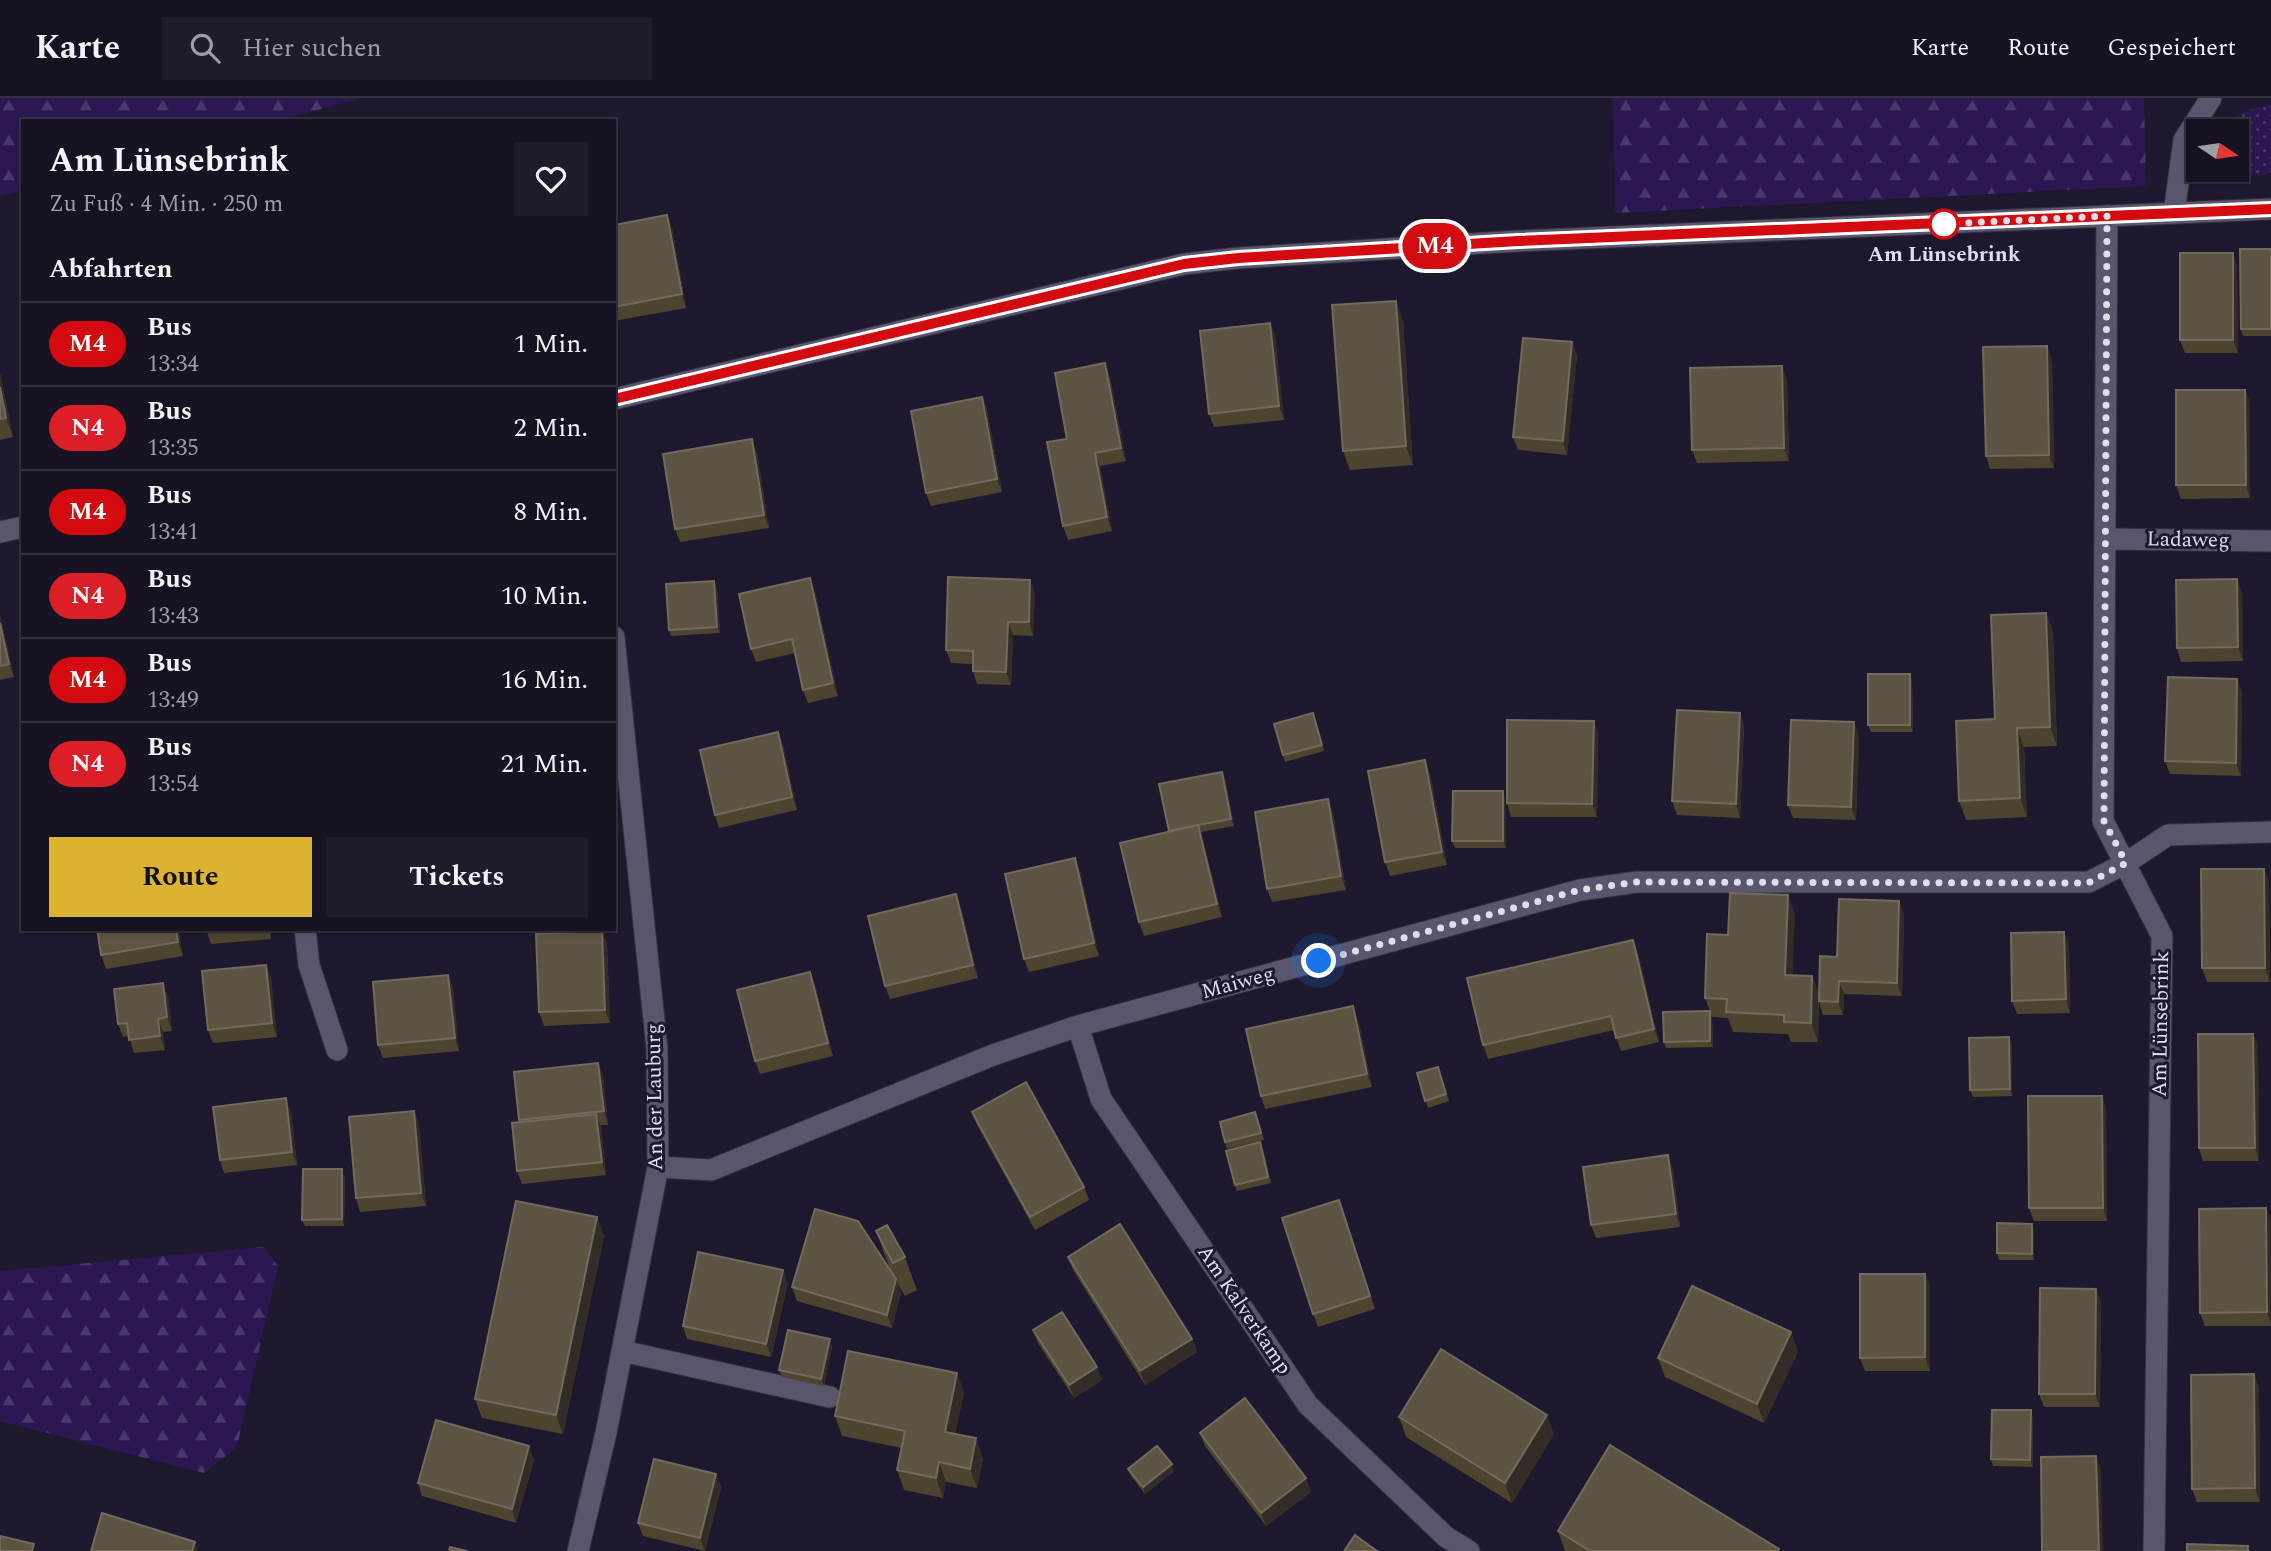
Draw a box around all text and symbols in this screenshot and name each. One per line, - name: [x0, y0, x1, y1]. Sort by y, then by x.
- search box: [162, 17, 652, 80]
- text: Karte: [35, 23, 120, 73]
- text: Hier suchen: [242, 28, 382, 68]
- icon: search: [186, 29, 224, 67]
- text: Karte: [1911, 30, 1969, 66]
- text: Route: [2007, 30, 2070, 66]
- text: Gespeichert: [2108, 30, 2236, 66]
- north arrow: [2186, 119, 2249, 182]
- map controls: [2186, 119, 2249, 182]
- text: Am Lünsebrink: [49, 136, 289, 186]
- button: heart: [514, 142, 588, 216]
- text: Zu Fuß · 4 Min. · 250 m: [49, 187, 283, 222]
- marker: Am Lünsebrink: [1929, 209, 1959, 239]
- line badge: M4: [1404, 223, 1466, 269]
- text: M4: [1416, 228, 1454, 264]
- place label: Am Lünsebrink: [1868, 239, 2021, 271]
- text: Abfahrten: [49, 249, 173, 289]
- text: Bus: [147, 307, 192, 347]
- text: 1 Min.: [514, 324, 588, 364]
- text: M4: [69, 326, 106, 362]
- text: 13:34: [147, 347, 199, 382]
- text: Bus: [147, 391, 192, 431]
- text: 2 Min.: [514, 408, 588, 448]
- text: N4: [71, 410, 104, 446]
- text: 13:35: [147, 431, 199, 466]
- text: Bus: [147, 475, 192, 515]
- text: 8 Min.: [514, 492, 588, 532]
- text: M4: [69, 494, 106, 530]
- text: 13:41: [147, 515, 199, 550]
- street label: Ladaweg: [2146, 523, 2230, 557]
- text: Bus: [147, 559, 192, 599]
- text: 10 Min.: [501, 576, 588, 616]
- text: N4: [71, 578, 104, 614]
- text: 13:43: [147, 599, 199, 634]
- text: Bus: [147, 643, 192, 683]
- text: 16 Min.: [501, 660, 588, 700]
- text: M4: [69, 662, 106, 698]
- text: 13:49: [147, 683, 199, 718]
- text: Bus: [147, 727, 192, 767]
- text: 21 Min.: [501, 744, 588, 784]
- text: N4: [71, 746, 104, 782]
- text: 13:54: [147, 767, 199, 802]
- button: Route: [49, 837, 312, 917]
- button: Tickets: [326, 837, 588, 917]
- your location: [1301, 943, 1336, 978]
- street label: Am Lünsebrink: [2144, 950, 2178, 1097]
- street label: Maiweg: [1198, 958, 1278, 1008]
- street label: An der Lauburg: [638, 1023, 672, 1171]
- street label: Am Kalverkamp: [1189, 1239, 1299, 1381]

